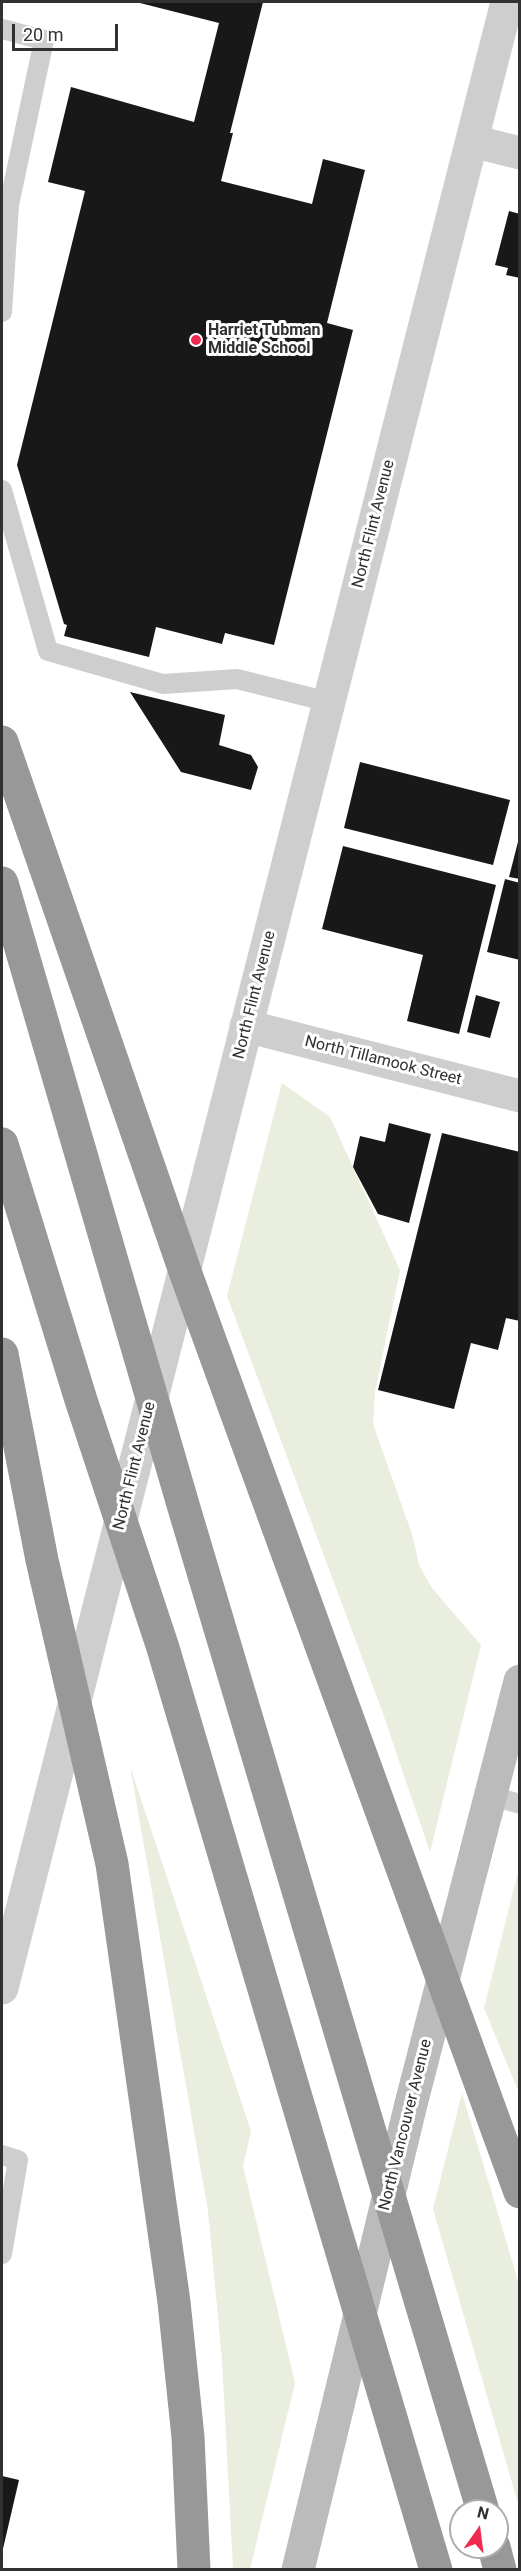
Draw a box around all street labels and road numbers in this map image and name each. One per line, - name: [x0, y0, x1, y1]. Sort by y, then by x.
- street label: North Flint Avenue: [349, 458, 399, 590]
- street label: North Flint Avenue: [230, 929, 280, 1061]
- street label: North Tillamook Street: [303, 1032, 463, 1090]
- street label: North Flint Avenue: [110, 1400, 160, 1532]
- street label: North Vancouver Avenue: [375, 2037, 437, 2213]

